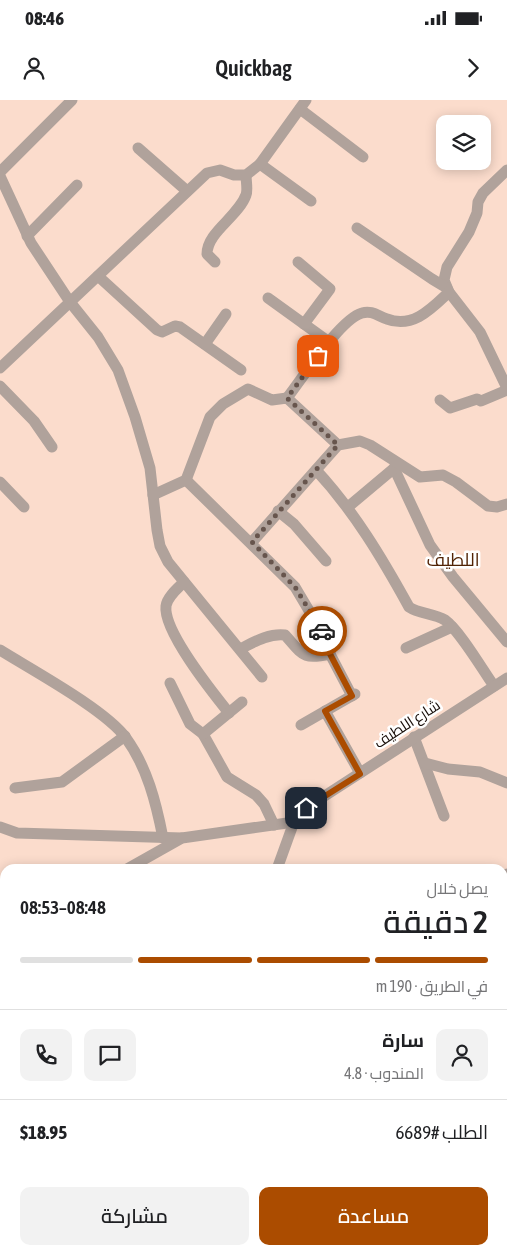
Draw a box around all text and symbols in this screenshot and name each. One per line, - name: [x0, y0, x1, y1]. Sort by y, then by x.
- text: 08:46: [25, 7, 64, 29]
- icon: person: [20, 54, 48, 82]
- icon: forward: [459, 54, 487, 82]
- text: Quickbag: [215, 55, 292, 81]
- map controls: [436, 115, 491, 170]
- button: layers: [436, 115, 491, 170]
- pin: [297, 335, 339, 377]
- icon: bag: [304, 342, 332, 370]
- district label: اللطيف: [426, 549, 480, 570]
- courier: [297, 606, 347, 656]
- icon: car: [308, 617, 336, 645]
- street label: شارع اللطيف: [370, 696, 445, 754]
- pin: [285, 787, 327, 829]
- icon: home: [292, 794, 320, 822]
- text: يصل خلال: [426, 879, 488, 897]
- text: 08:48–08:53: [20, 896, 106, 918]
- text: 2 دقيقة: [383, 903, 488, 940]
- text: في الطريق · 190 m: [376, 977, 488, 995]
- button: phone: [20, 1029, 72, 1081]
- button: chat: [84, 1029, 136, 1081]
- text: سارة: [382, 1029, 424, 1051]
- button: person: [436, 1029, 488, 1081]
- text: المندوب · 4.8: [344, 1064, 424, 1082]
- text: $18.95: [20, 1121, 67, 1143]
- text: الطلب #6689: [395, 1121, 488, 1143]
- button: مشاركة: [20, 1187, 249, 1245]
- button: مساعدة: [259, 1187, 488, 1245]

